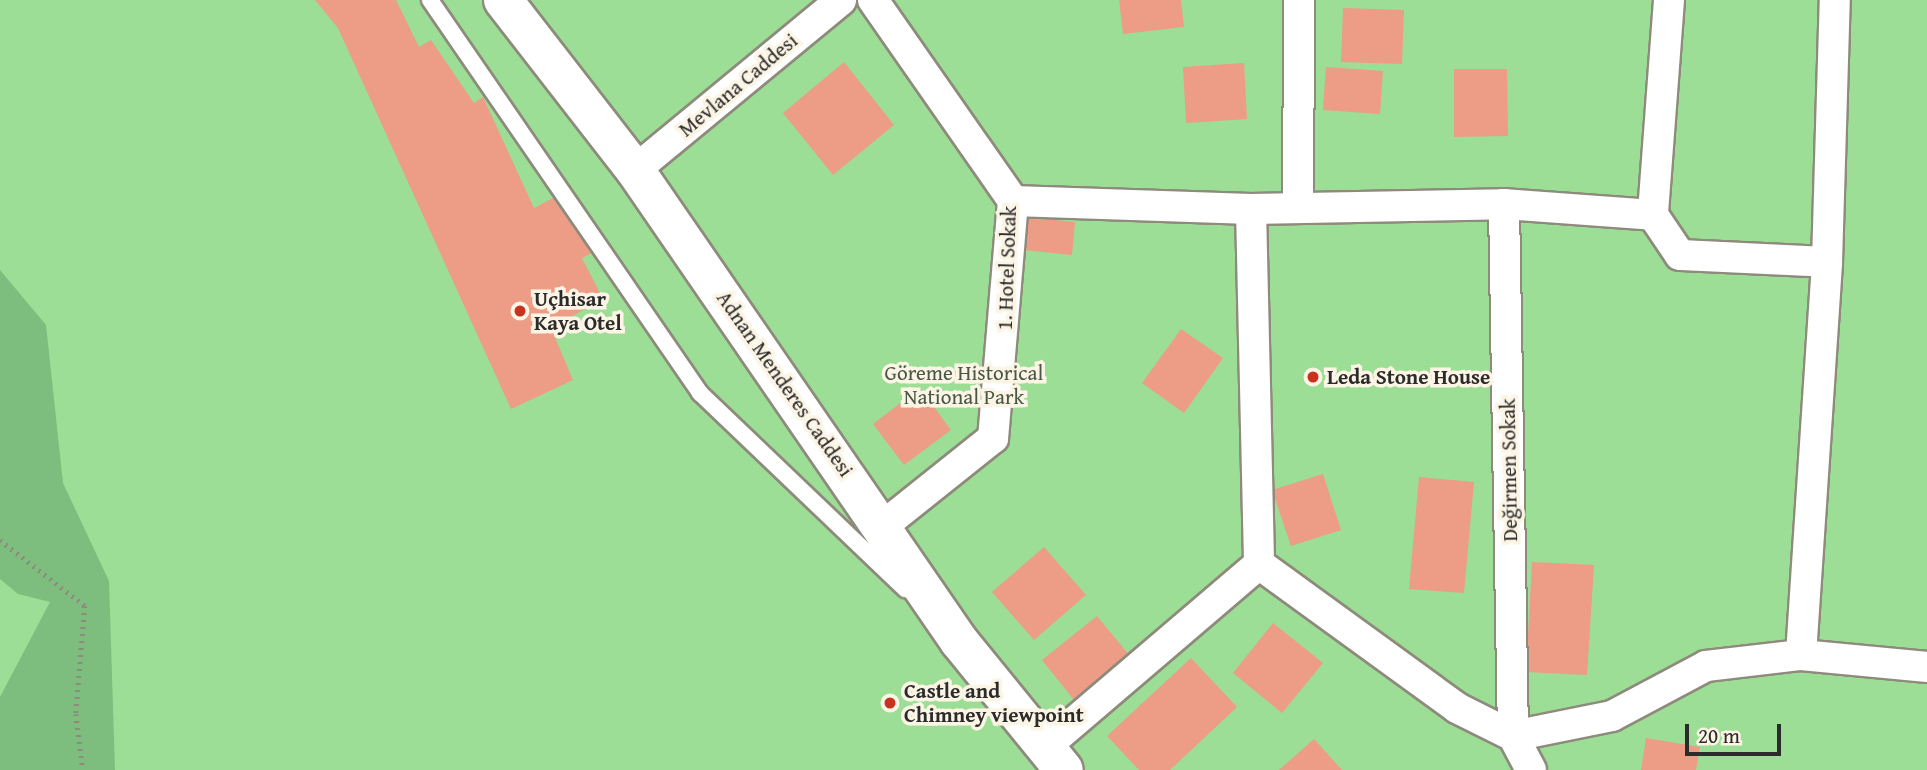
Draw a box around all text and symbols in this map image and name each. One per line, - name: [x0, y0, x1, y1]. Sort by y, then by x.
- street label: Mevlana Caddesi: [673, 28, 803, 142]
- street label: 1. Hotel Sokak: [992, 205, 1022, 331]
- place label: Uçhisar Kaya Otel: [534, 286, 622, 336]
- street label: Adnan Menderes Caddesi: [711, 286, 859, 482]
- marker: Uçhisar Kaya Otel: [512, 303, 528, 319]
- park label: Göreme Historical National Park: [885, 360, 1043, 410]
- place label: Leda Stone House: [1327, 364, 1490, 390]
- marker: Leda Stone House: [1305, 369, 1321, 385]
- street label: Değirmen Sokak: [1495, 398, 1523, 542]
- place label: Castle and Chimney viewpoint: [904, 678, 1084, 728]
- marker: Castle and Chimney viewpoint: [882, 695, 898, 711]
- scale bar: [1689, 710, 1785, 754]
- text: 20 m: [1698, 720, 1740, 751]

